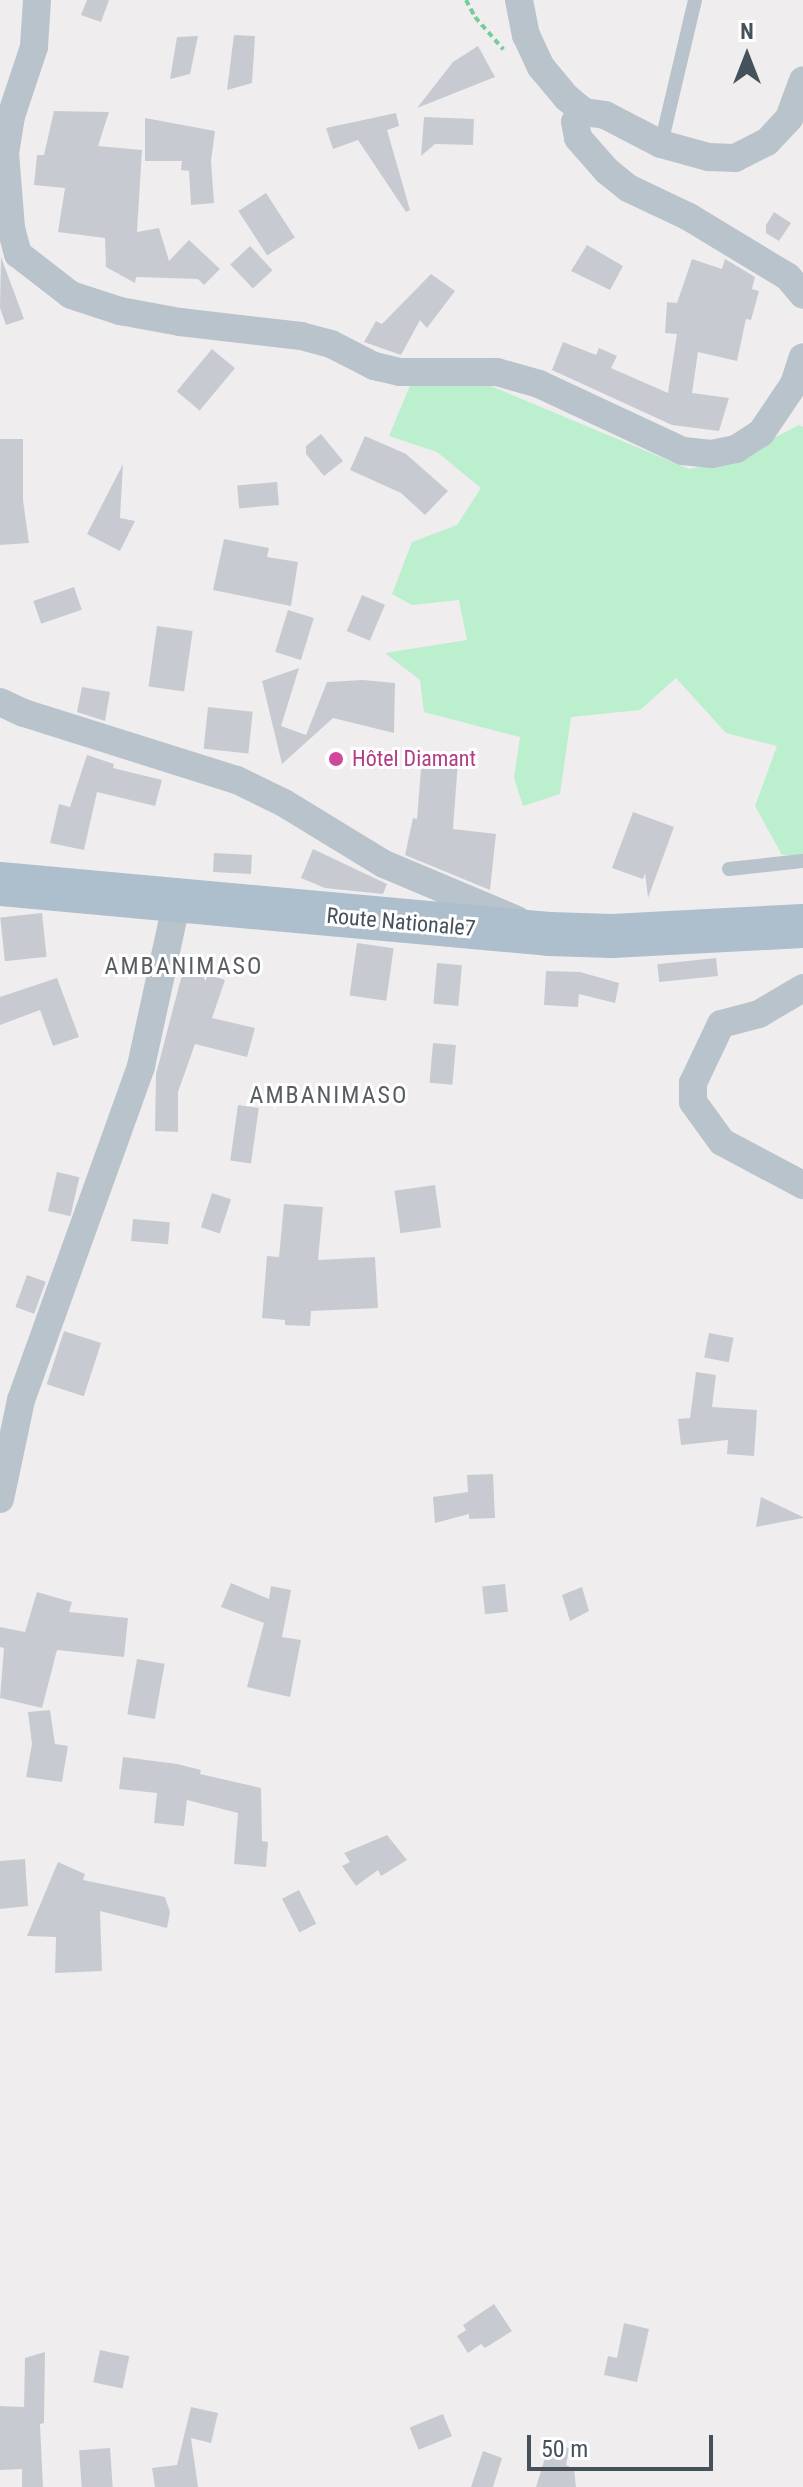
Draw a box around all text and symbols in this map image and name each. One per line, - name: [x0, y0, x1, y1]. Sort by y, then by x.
- north arrow: [707, 16, 787, 96]
- text: N: [740, 19, 754, 44]
- place label: Hôtel Diamant: [352, 746, 476, 772]
- marker: Hôtel Diamant: [327, 750, 345, 768]
- street label: Route Nationale7: [325, 902, 477, 942]
- district label: AMBANIMASO: [105, 953, 263, 981]
- district label: AMBANIMASO: [250, 1082, 408, 1110]
- scale bar: [531, 2419, 717, 2469]
- text: 50 m: [541, 2435, 588, 2463]

